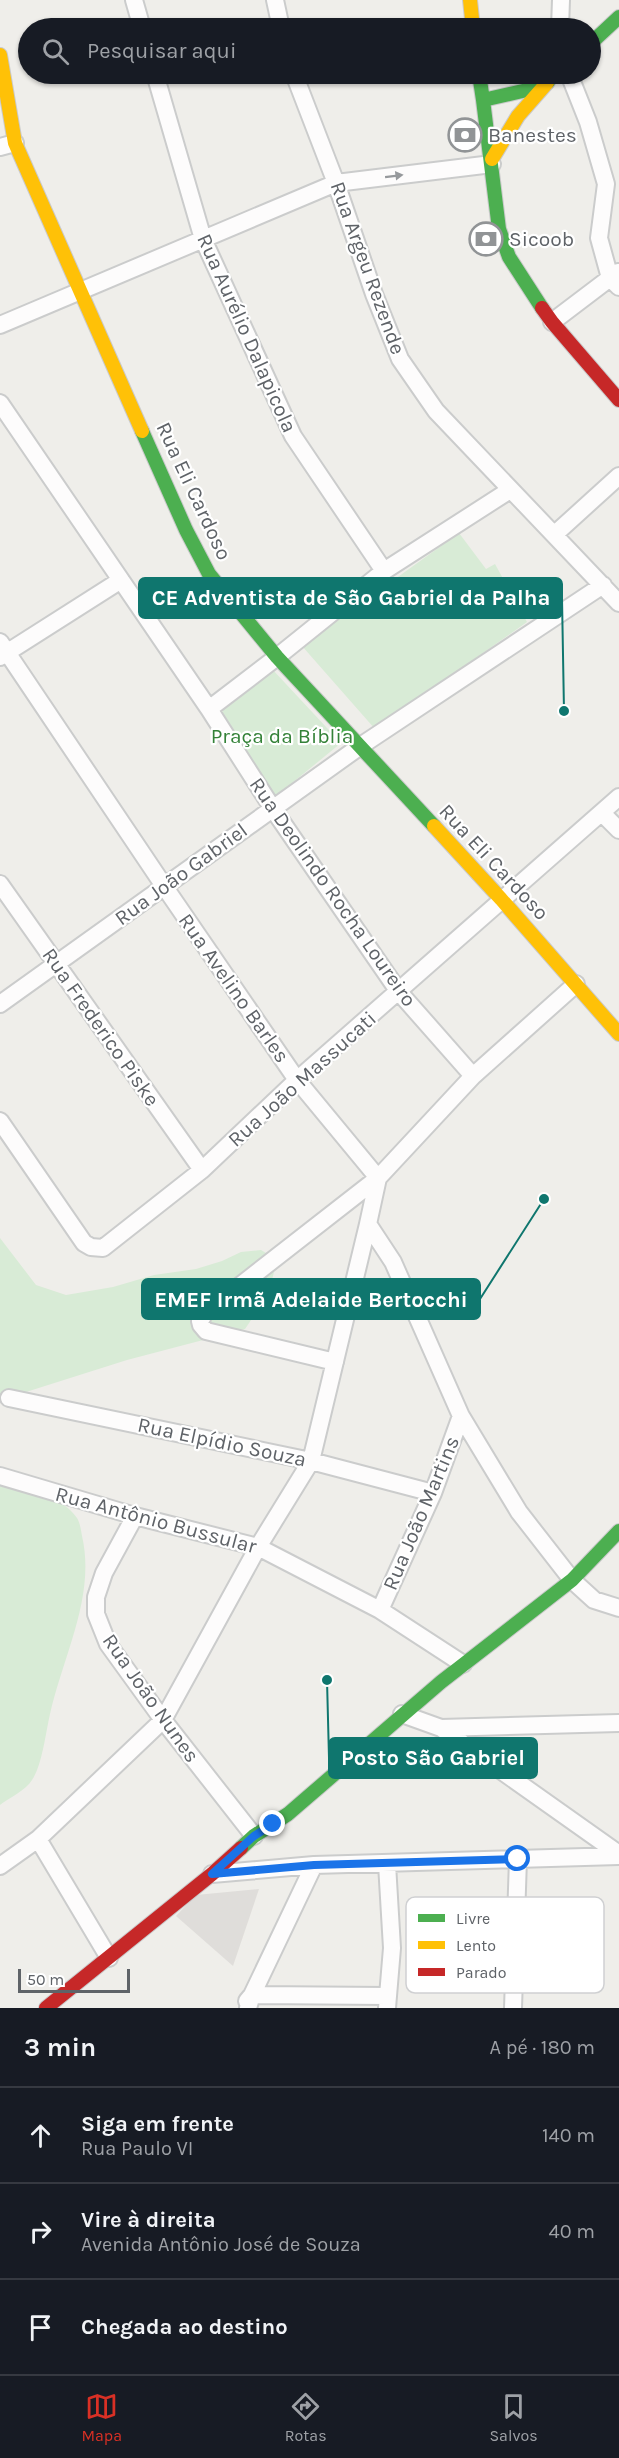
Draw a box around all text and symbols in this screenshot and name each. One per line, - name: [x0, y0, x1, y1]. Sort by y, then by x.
- search box: [18, 18, 601, 84]
- icon: search: [39, 35, 72, 68]
- text: Pesquisar aqui: [87, 38, 236, 64]
- bank icon: Banestes: [447, 117, 483, 153]
- place label: Banestes: [488, 123, 577, 147]
- one-way arrow: [385, 171, 404, 180]
- street label: Rua Argeu Rezende: [326, 178, 410, 358]
- bank icon: Sicoob: [468, 221, 504, 257]
- place label: Sicoob: [509, 227, 574, 251]
- street label: Rua Aurélio Dalapicola: [192, 230, 302, 436]
- street label: Rua Eli Cardoso: [152, 418, 236, 564]
- callout: CE Adventista de São Gabriel da Palha: [139, 578, 562, 618]
- text: CE Adventista de São Gabriel da Palha: [152, 585, 550, 611]
- park label: Praça da Bíblia: [211, 724, 353, 748]
- street label: Rua Deolindo Rocha Loureiro: [245, 773, 421, 1011]
- street label: Rua Eli Cardoso: [434, 799, 554, 925]
- street label: Rua João Gabriel: [110, 818, 252, 930]
- street label: Rua Avelino Barles: [174, 909, 294, 1067]
- street label: Rua Frederico Piske: [37, 943, 165, 1111]
- street label: Rua João Massucati: [223, 1006, 381, 1152]
- callout: EMEF Irmã Adelaide Bertocchi: [142, 1279, 480, 1319]
- text: EMEF Irmã Adelaide Bertocchi: [154, 1287, 468, 1313]
- street label: Rua Elpídio Souza: [135, 1412, 309, 1472]
- street label: Rua João Martins: [378, 1432, 464, 1594]
- street label: Rua Antônio Bussular: [53, 1482, 260, 1559]
- street label: Rua João Nunes: [98, 1629, 204, 1767]
- callout: Posto São Gabriel: [329, 1738, 537, 1778]
- text: Posto São Gabriel: [341, 1745, 525, 1771]
- route end: [259, 1810, 285, 1836]
- route start: [504, 1845, 530, 1871]
- legend: [406, 1897, 604, 1993]
- text: Livre: [456, 1909, 490, 1928]
- text: Lento: [456, 1936, 496, 1955]
- text: Parado: [456, 1963, 506, 1982]
- scale bar: [18, 1966, 130, 1994]
- text: 50 m: [27, 1970, 64, 1989]
- text: 3 min: [24, 2032, 96, 2063]
- text: A pé · 180 m: [490, 2036, 595, 2059]
- text: Siga em frente: [81, 2111, 234, 2137]
- icon: ahead: [24, 2119, 57, 2152]
- text: 140 m: [542, 2124, 595, 2147]
- text: Rua Paulo VI: [81, 2137, 193, 2160]
- text: Vire à direita: [81, 2207, 216, 2233]
- icon: right: [24, 2215, 57, 2248]
- text: 40 m: [549, 2220, 595, 2243]
- text: Avenida Antônio José de Souza: [81, 2233, 361, 2256]
- icon: arrive: [24, 2311, 57, 2344]
- text: Chegada ao destino: [81, 2314, 288, 2340]
- tab: Mapa: [81, 2390, 122, 2445]
- tab: Rotas: [285, 2390, 327, 2445]
- tab: Salvos: [489, 2390, 538, 2445]

